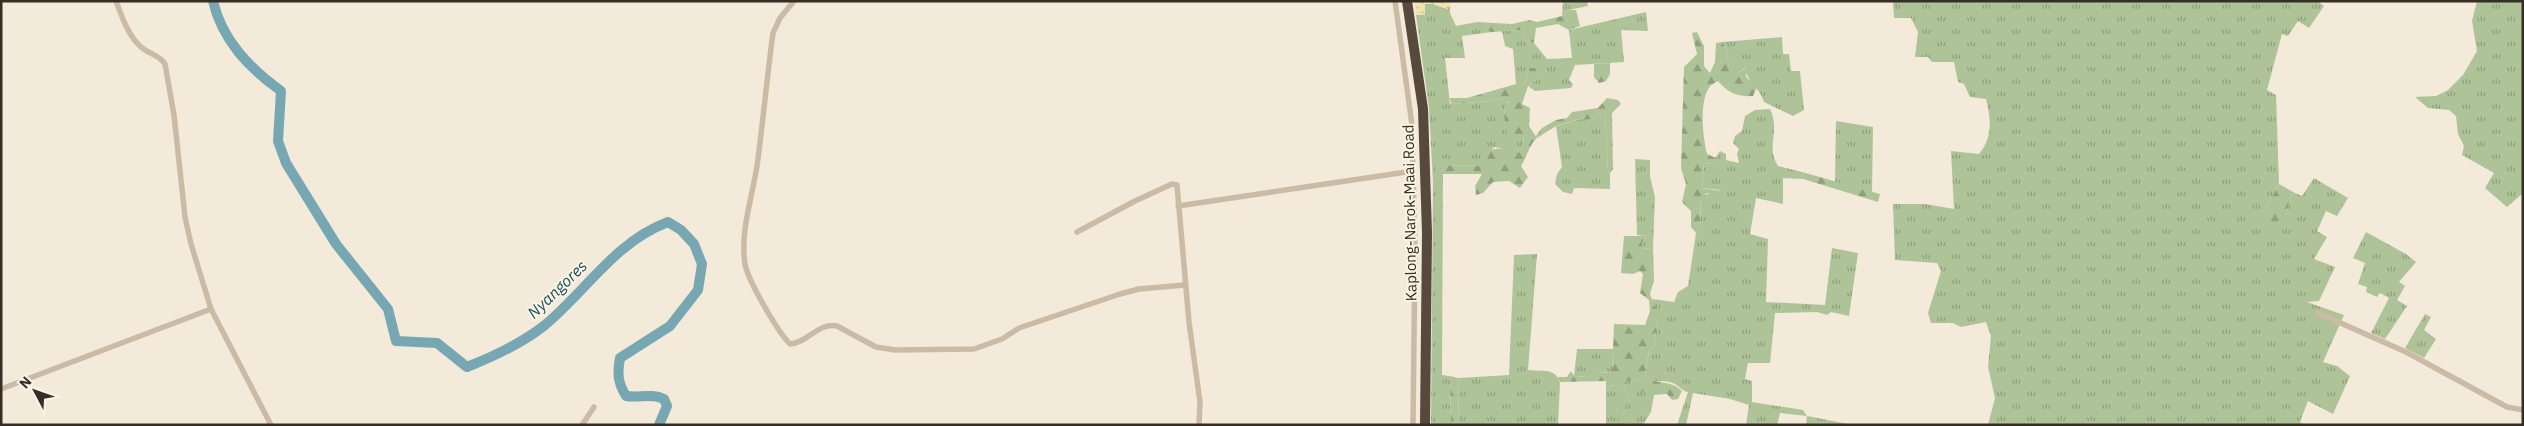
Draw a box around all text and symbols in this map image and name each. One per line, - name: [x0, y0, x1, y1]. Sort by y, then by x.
- street label: Kaplong-Narok-Maai Road: [1398, 125, 1421, 301]
- water label: Nyangores: [523, 256, 591, 322]
- north arrow: [10, 366, 60, 416]
- text: N: [15, 373, 35, 392]

